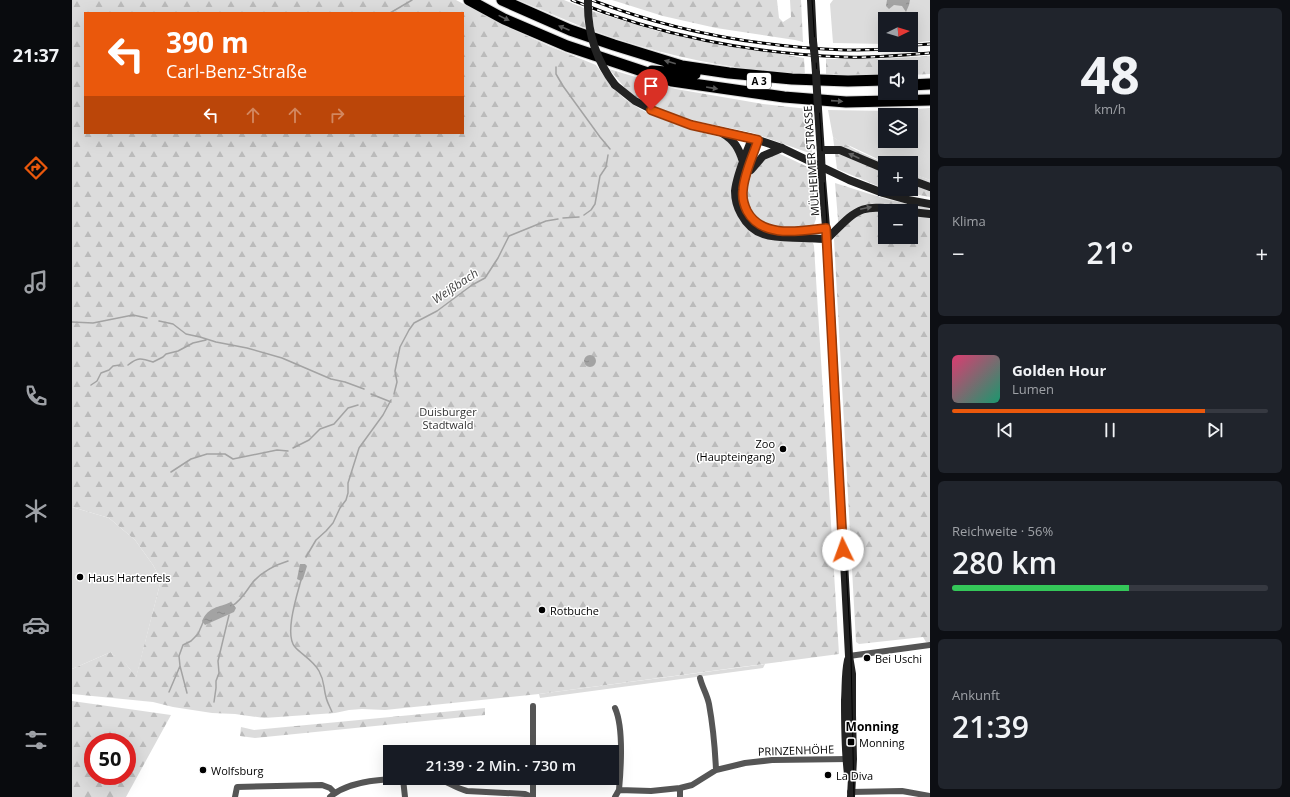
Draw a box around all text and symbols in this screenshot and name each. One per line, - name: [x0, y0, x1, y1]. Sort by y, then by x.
- north arrow: [878, 12, 918, 52]
- map controls: [878, 12, 918, 244]
- one-way arrow: [498, 15, 509, 21]
- text: 390 m: [166, 23, 249, 61]
- one-way arrow: [557, 24, 569, 30]
- icon: left: [100, 28, 152, 80]
- text: 48: [1080, 38, 1140, 109]
- text: 21:37: [13, 43, 59, 67]
- text: Carl-Benz-Straße: [166, 59, 307, 83]
- one-way arrow: [664, 59, 676, 65]
- button: sound: [878, 60, 918, 100]
- pin: [634, 69, 668, 110]
- road number: A 3: [747, 73, 771, 89]
- icon: arrive: [640, 75, 662, 97]
- one-way arrow: [706, 85, 718, 91]
- one-way arrow: [831, 98, 843, 105]
- text: km/h: [1094, 100, 1126, 118]
- icon: left: [200, 104, 222, 126]
- icon: ahead: [242, 104, 264, 126]
- icon: ahead: [284, 104, 306, 126]
- icon: right: [326, 104, 348, 126]
- street label: MÜLHEIMER STRASSE: [800, 105, 822, 217]
- button: layers: [878, 108, 918, 148]
- one-way arrow: [847, 152, 859, 158]
- icon: directions: [22, 154, 50, 182]
- button: +: [878, 156, 918, 196]
- button: −: [878, 204, 918, 244]
- one-way arrow: [860, 205, 873, 211]
- text: Klima: [952, 212, 986, 230]
- text: 21°: [1086, 232, 1134, 273]
- text: −: [952, 238, 965, 268]
- text: +: [1255, 238, 1268, 268]
- water label: Weißbach: [429, 264, 481, 308]
- icon: music: [22, 268, 50, 296]
- text: Golden Hour: [1012, 360, 1106, 380]
- text: Lumen: [1012, 380, 1054, 398]
- icon: phone: [22, 382, 50, 410]
- park label: Duisburger Stadtwald: [419, 404, 477, 432]
- icon: previous: [994, 419, 1016, 441]
- icon: pause: [1099, 419, 1121, 441]
- icon: next: [1204, 419, 1226, 441]
- place label: Zoo (Haupteingang): [696, 436, 775, 464]
- marker: Zoo (Haupteingang): [778, 444, 788, 454]
- icon: climate: [22, 497, 50, 525]
- text: Reichweite · 56%: [952, 522, 1053, 540]
- position arrow: [822, 529, 864, 571]
- text: 280 km: [952, 542, 1057, 583]
- place label: Haus Hartenfels: [88, 570, 171, 585]
- marker: Haus Hartenfels: [75, 572, 85, 582]
- place label: Rotbuche: [550, 603, 599, 618]
- marker: Rotbuche: [537, 605, 547, 615]
- icon: car: [22, 611, 50, 639]
- place label: Bei Uschi: [875, 651, 922, 666]
- marker: Bei Uschi: [862, 653, 872, 663]
- text: Ankunft: [952, 686, 1000, 704]
- text: 21:39: [952, 706, 1029, 747]
- district label: Monning: [846, 718, 899, 735]
- icon: filters: [22, 726, 50, 754]
- speed limit sign: 50: [84, 733, 136, 785]
- place label: Monning: [859, 735, 905, 750]
- marker: Monning: [846, 737, 856, 747]
- street label: PRINZENHÖHE: [758, 741, 834, 759]
- text: 21:39 · 2 Min. · 730 m: [426, 755, 576, 775]
- place label: Wolfsburg: [211, 763, 263, 778]
- marker: Wolfsburg: [198, 765, 208, 775]
- place label: La Diva: [836, 768, 873, 783]
- marker: La Diva: [823, 770, 833, 780]

